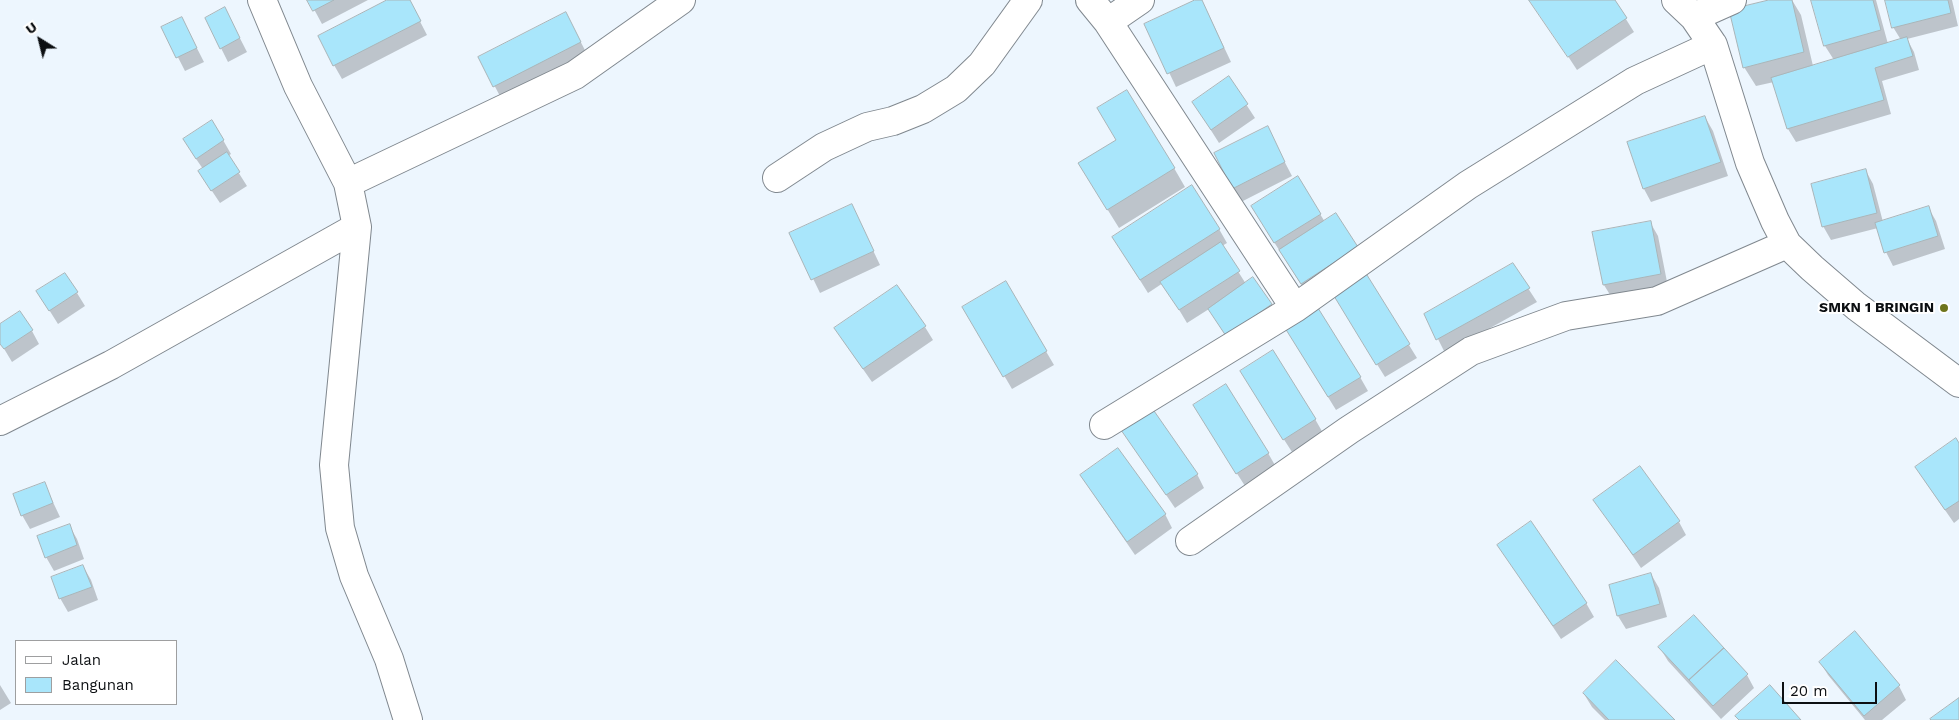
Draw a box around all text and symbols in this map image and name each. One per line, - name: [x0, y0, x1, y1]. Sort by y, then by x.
- north arrow: [15, 15, 65, 65]
- text: U: [22, 18, 40, 37]
- place label: SMKN 1 BRINGIN: [1819, 300, 1934, 316]
- marker: SMKN 1 BRINGIN: [1938, 302, 1950, 314]
- legend: [15, 640, 178, 705]
- text: Jalan: [62, 651, 101, 669]
- scale bar: [1784, 672, 1879, 704]
- text: Bangunan: [62, 676, 134, 694]
- text: 20 m: [1790, 682, 1828, 700]

